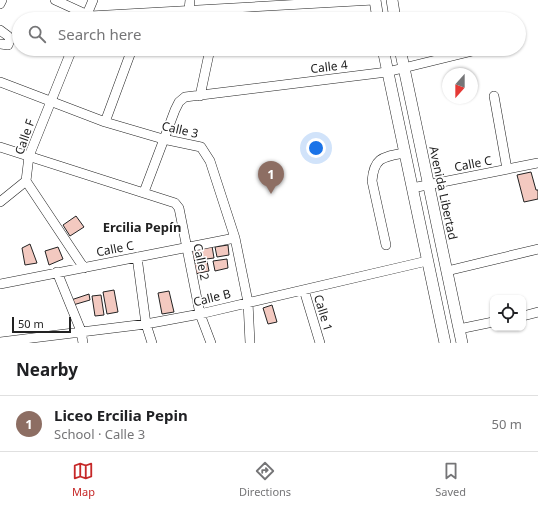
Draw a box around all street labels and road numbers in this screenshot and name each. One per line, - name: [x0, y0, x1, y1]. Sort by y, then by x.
- street label: Calle 4: [309, 56, 349, 77]
- street label: Calle F: [11, 117, 39, 157]
- street label: Calle 3: [160, 117, 200, 142]
- street label: Avenida Libertad: [425, 145, 462, 241]
- street label: Calle C: [453, 151, 494, 175]
- street label: Calle C: [95, 236, 136, 260]
- street label: Calle 2: [189, 242, 214, 282]
- street label: Calle B: [191, 285, 233, 310]
- street label: Calle 1: [310, 293, 337, 333]

